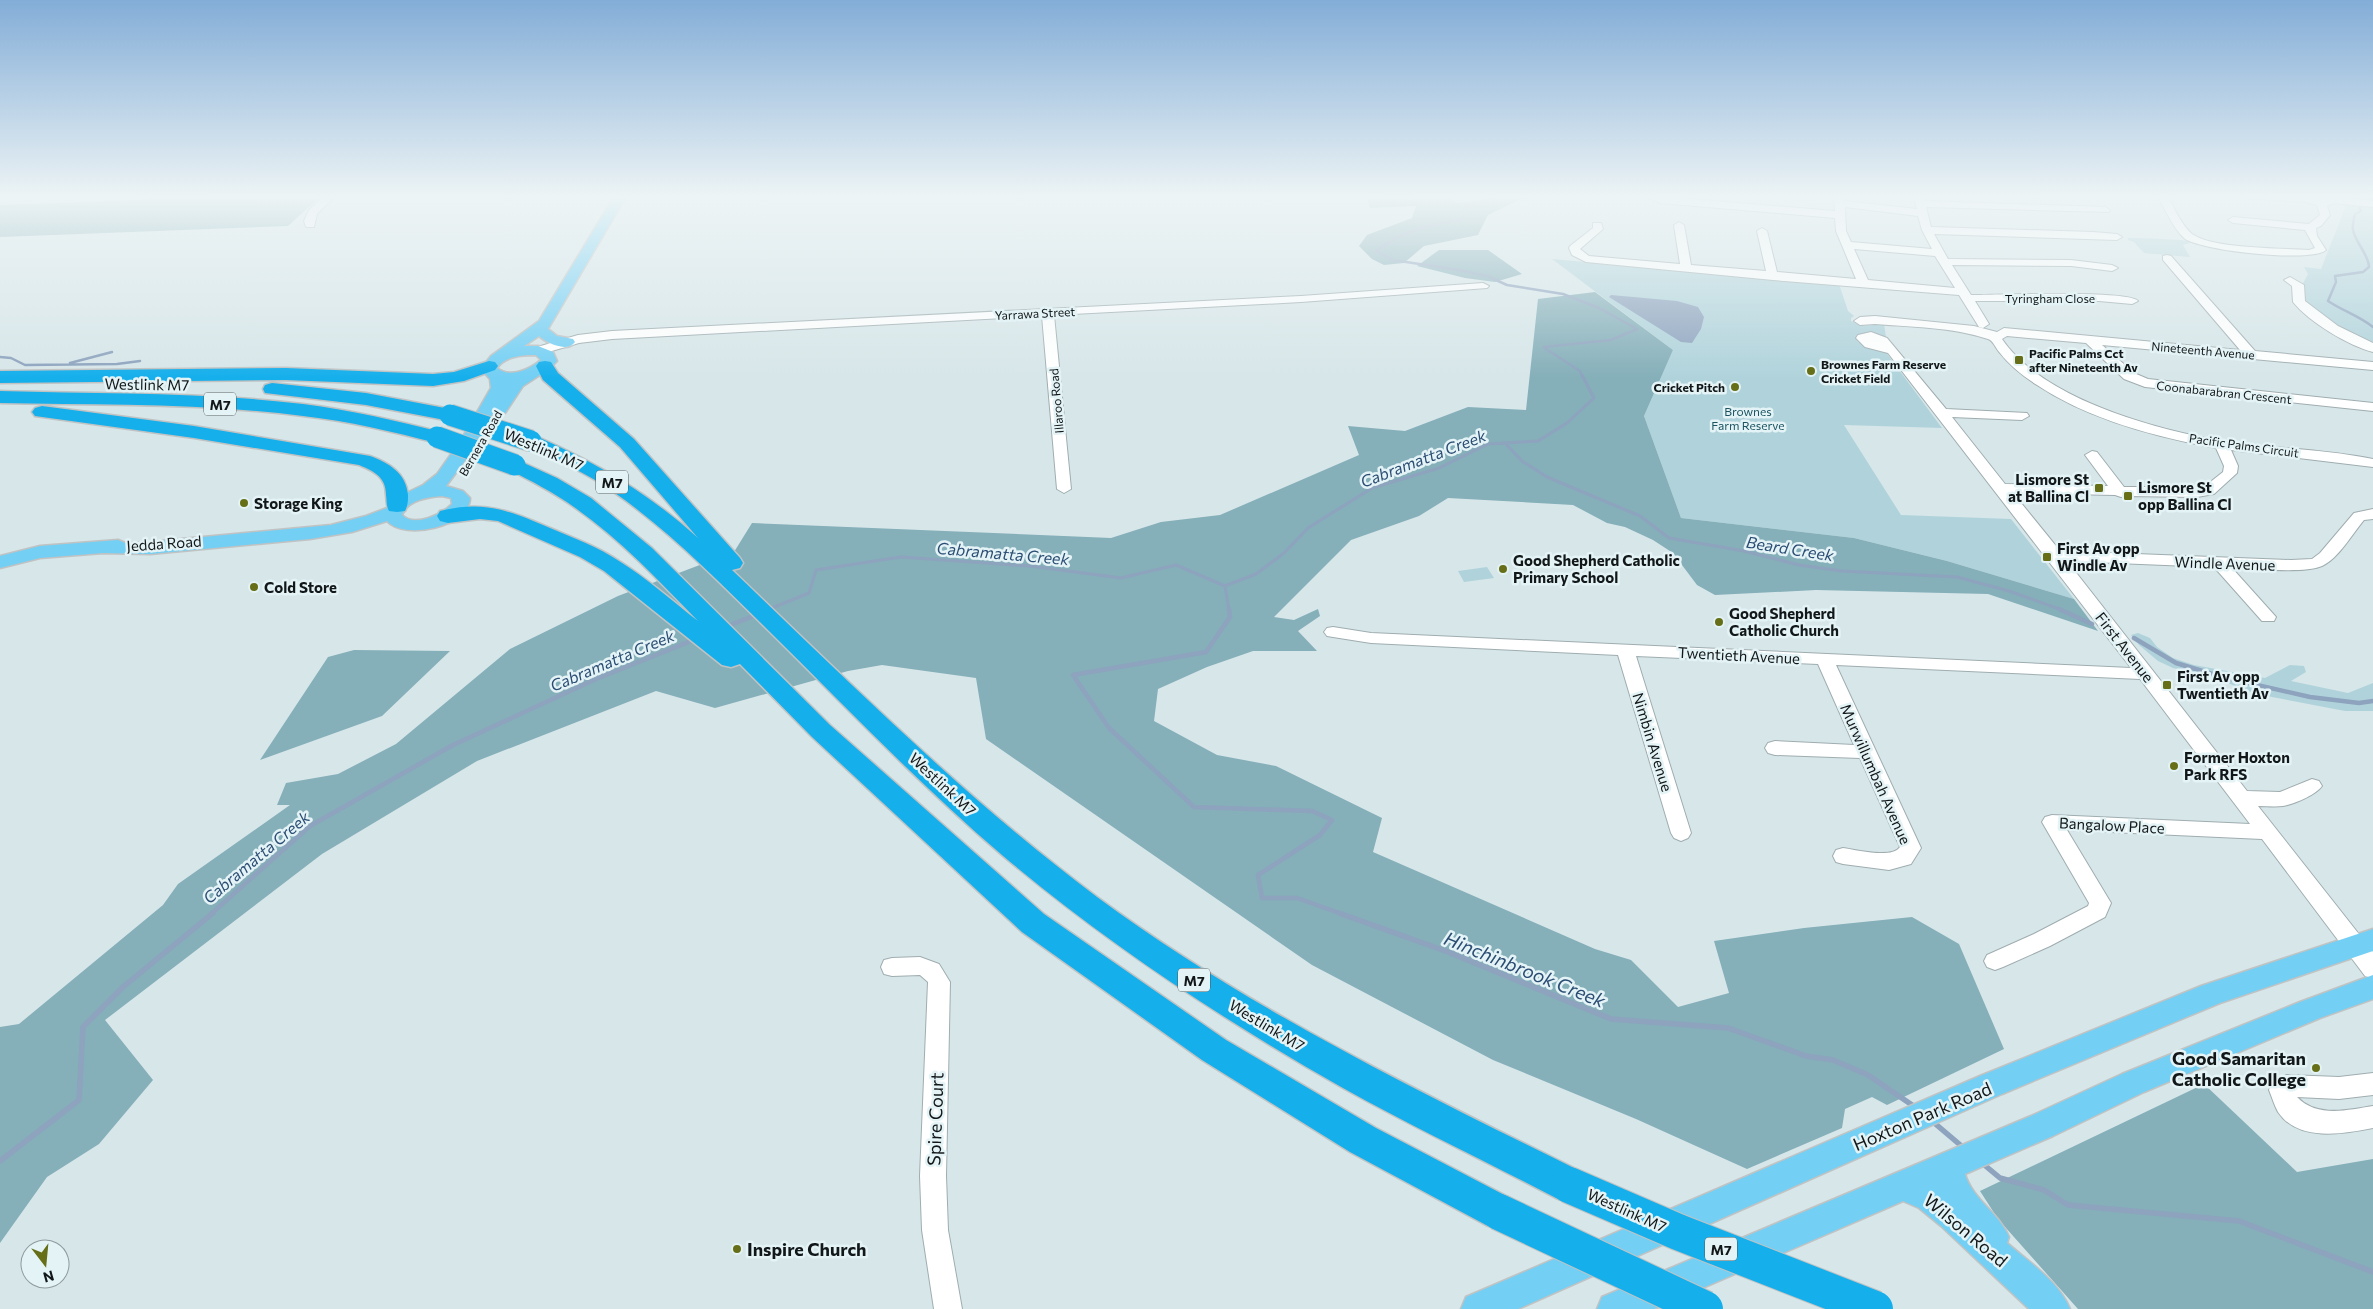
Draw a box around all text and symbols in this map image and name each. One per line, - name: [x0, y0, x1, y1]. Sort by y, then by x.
- street label: Tyringham Close: [2005, 291, 2095, 305]
- street label: Yarrawa Street: [994, 304, 1076, 322]
- street label: Nineteenth Avenue: [2151, 339, 2255, 361]
- place label: Pacific Palms Cct after Nineteenth Av: [2029, 346, 2138, 374]
- marker: Pacific Palms Cct after Nineteenth Av: [2013, 354, 2025, 366]
- place label: Brownes Farm Reserve Cricket Field: [1821, 357, 1946, 385]
- marker: Brownes Farm Reserve Cricket Field: [1805, 365, 1817, 377]
- street label: Illaroo Road: [1046, 368, 1066, 434]
- street label: Westlink M7: [105, 374, 190, 394]
- street label: Coonabarabran Crescent: [2156, 378, 2292, 406]
- place label: Cricket Pitch: [1654, 380, 1725, 394]
- marker: Cricket Pitch: [1729, 381, 1741, 393]
- road number: M7: [204, 392, 236, 416]
- park label: Brownes Farm Reserve: [1711, 404, 1785, 432]
- street label: Bernera Road: [456, 408, 504, 478]
- street label: Westlink M7: [502, 424, 587, 474]
- water label: Cabramatta Creek: [1358, 425, 1489, 491]
- street label: Pacific Palms Circuit: [2188, 430, 2300, 460]
- place label: Lismore St at Ballina Cl: [2008, 470, 2089, 505]
- road number: M7: [596, 471, 628, 494]
- place label: Lismore St opp Ballina Cl: [2138, 478, 2232, 513]
- marker: Lismore St at Ballina Cl: [2093, 482, 2105, 494]
- marker: Lismore St opp Ballina Cl: [2122, 490, 2134, 502]
- place label: Storage King: [254, 494, 342, 512]
- marker: Storage King: [238, 497, 250, 509]
- street label: Jedda Road: [126, 531, 202, 555]
- water label: Beard Creek: [1745, 532, 1835, 564]
- water label: Cabramatta Creek: [936, 538, 1070, 568]
- place label: First Av opp Windle Av: [2057, 539, 2140, 574]
- place label: Good Shepherd Catholic Primary School: [1513, 551, 1680, 586]
- marker: First Av opp Windle Av: [2041, 551, 2053, 563]
- street label: Windle Avenue: [2174, 552, 2276, 574]
- marker: Good Shepherd Catholic Primary School: [1497, 563, 1509, 575]
- place label: Cold Store: [264, 578, 337, 596]
- marker: Cold Store: [248, 581, 260, 593]
- place label: Good Shepherd Catholic Church: [1729, 604, 1839, 639]
- street label: First Avenue: [2092, 608, 2158, 686]
- marker: Good Shepherd Catholic Church: [1713, 616, 1725, 628]
- water label: Cabramatta Creek: [547, 625, 677, 695]
- street label: Twentieth Avenue: [1677, 643, 1801, 667]
- place label: First Av opp Twentieth Av: [2177, 667, 2269, 702]
- marker: First Av opp Twentieth Av: [2161, 679, 2173, 691]
- street label: Nimbin Avenue: [1629, 690, 1677, 794]
- street label: Murwillumbah Avenue: [1837, 701, 1915, 847]
- place label: Former Hoxton Park RFS: [2184, 748, 2290, 783]
- street label: Westlink M7: [906, 749, 980, 819]
- marker: Former Hoxton Park RFS: [2168, 760, 2180, 772]
- water label: Cabramatta Creek: [199, 807, 313, 907]
- street label: Bangalow Place: [2059, 813, 2165, 837]
- water label: Hinchinbrook Creek: [1441, 926, 1610, 1012]
- road number: M7: [1178, 968, 1210, 992]
- street label: Westlink M7: [1226, 995, 1308, 1055]
- place label: Good Samaritan Catholic College: [2172, 1047, 2306, 1090]
- marker: Good Samaritan Catholic College: [2310, 1062, 2322, 1074]
- street label: Spire Court: [922, 1072, 948, 1166]
- street label: Hoxton Park Road: [1849, 1077, 1995, 1155]
- street label: Westlink M7: [1585, 1185, 1669, 1235]
- street label: Wilson Road: [1920, 1189, 2012, 1271]
- place label: Inspire Church: [747, 1238, 867, 1260]
- road number: M7: [1705, 1238, 1737, 1260]
- north arrow: [20, 1239, 70, 1289]
- marker: Inspire Church: [731, 1243, 743, 1255]
- text: N: [41, 1267, 56, 1287]

